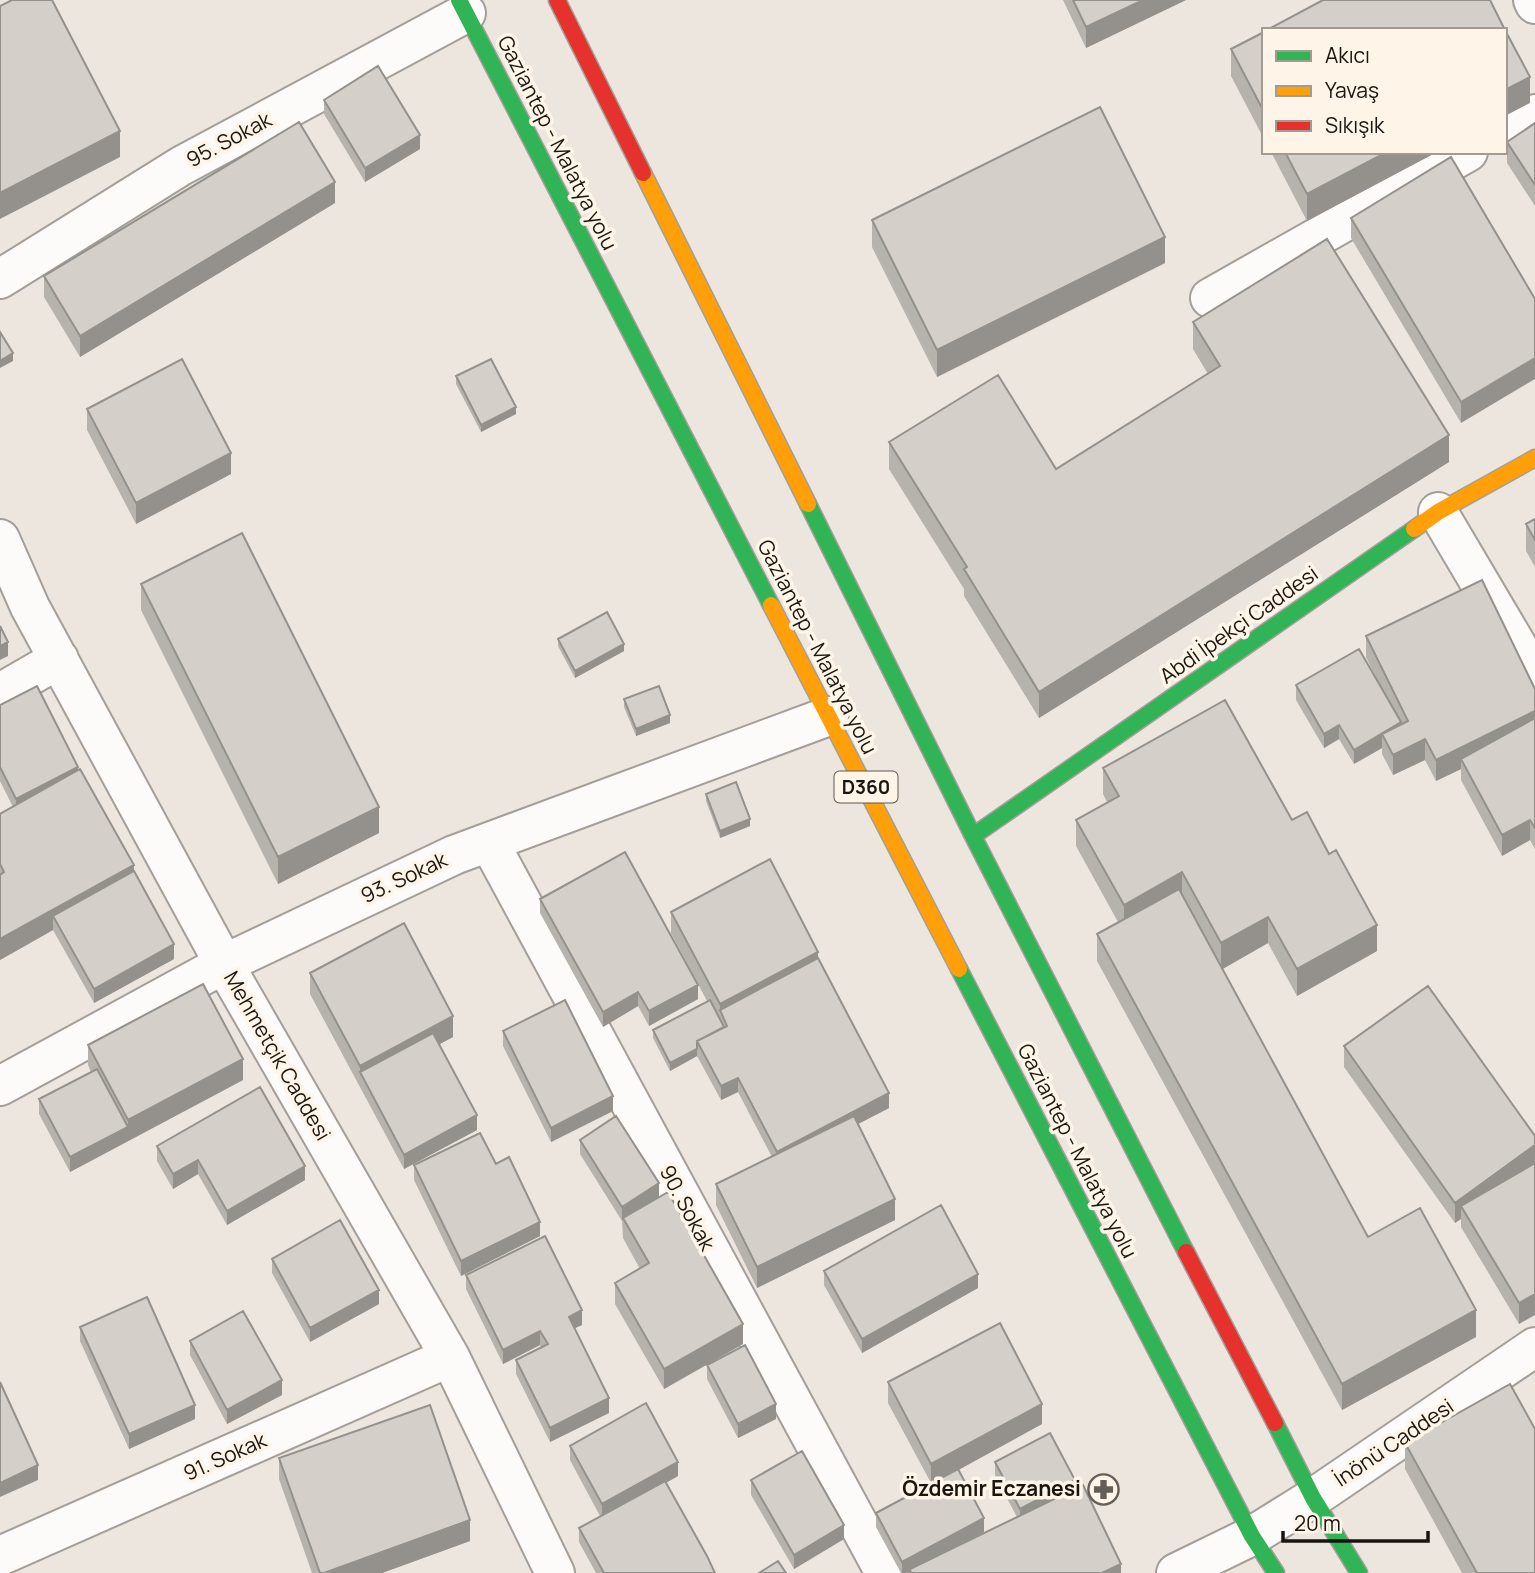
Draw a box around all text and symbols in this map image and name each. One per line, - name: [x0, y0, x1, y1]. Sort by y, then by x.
- legend: [1262, 28, 1507, 154]
- street label: Gaziantep - Malatya yolu: [492, 31, 624, 255]
- text: Akıcı: [1325, 41, 1370, 69]
- text: Yavaş: [1325, 76, 1379, 104]
- street label: 95. Sokak: [181, 105, 276, 173]
- text: Sıkışık: [1325, 111, 1385, 139]
- street label: Gaziantep - Malatya yolu: [752, 535, 884, 759]
- street label: Abdi İpekçi Caddesi: [1154, 559, 1323, 689]
- road number: D360: [834, 772, 898, 802]
- street label: 93. Sokak: [356, 845, 452, 909]
- street label: Mehmetçik Caddesi: [218, 966, 338, 1145]
- street label: Gaziantep - Malatya yolu: [1012, 1039, 1144, 1263]
- street label: 90. Sokak: [654, 1160, 722, 1256]
- street label: İnönü Caddesi: [1328, 1392, 1459, 1493]
- street label: 91. Sokak: [179, 1425, 271, 1487]
- pharmacy icon: Özdemir Eczanesi: [1087, 1472, 1121, 1506]
- place label: Özdemir Eczanesi: [902, 1474, 1081, 1502]
- scale bar: [1283, 1500, 1428, 1544]
- text: 20 m: [1294, 1509, 1341, 1537]

